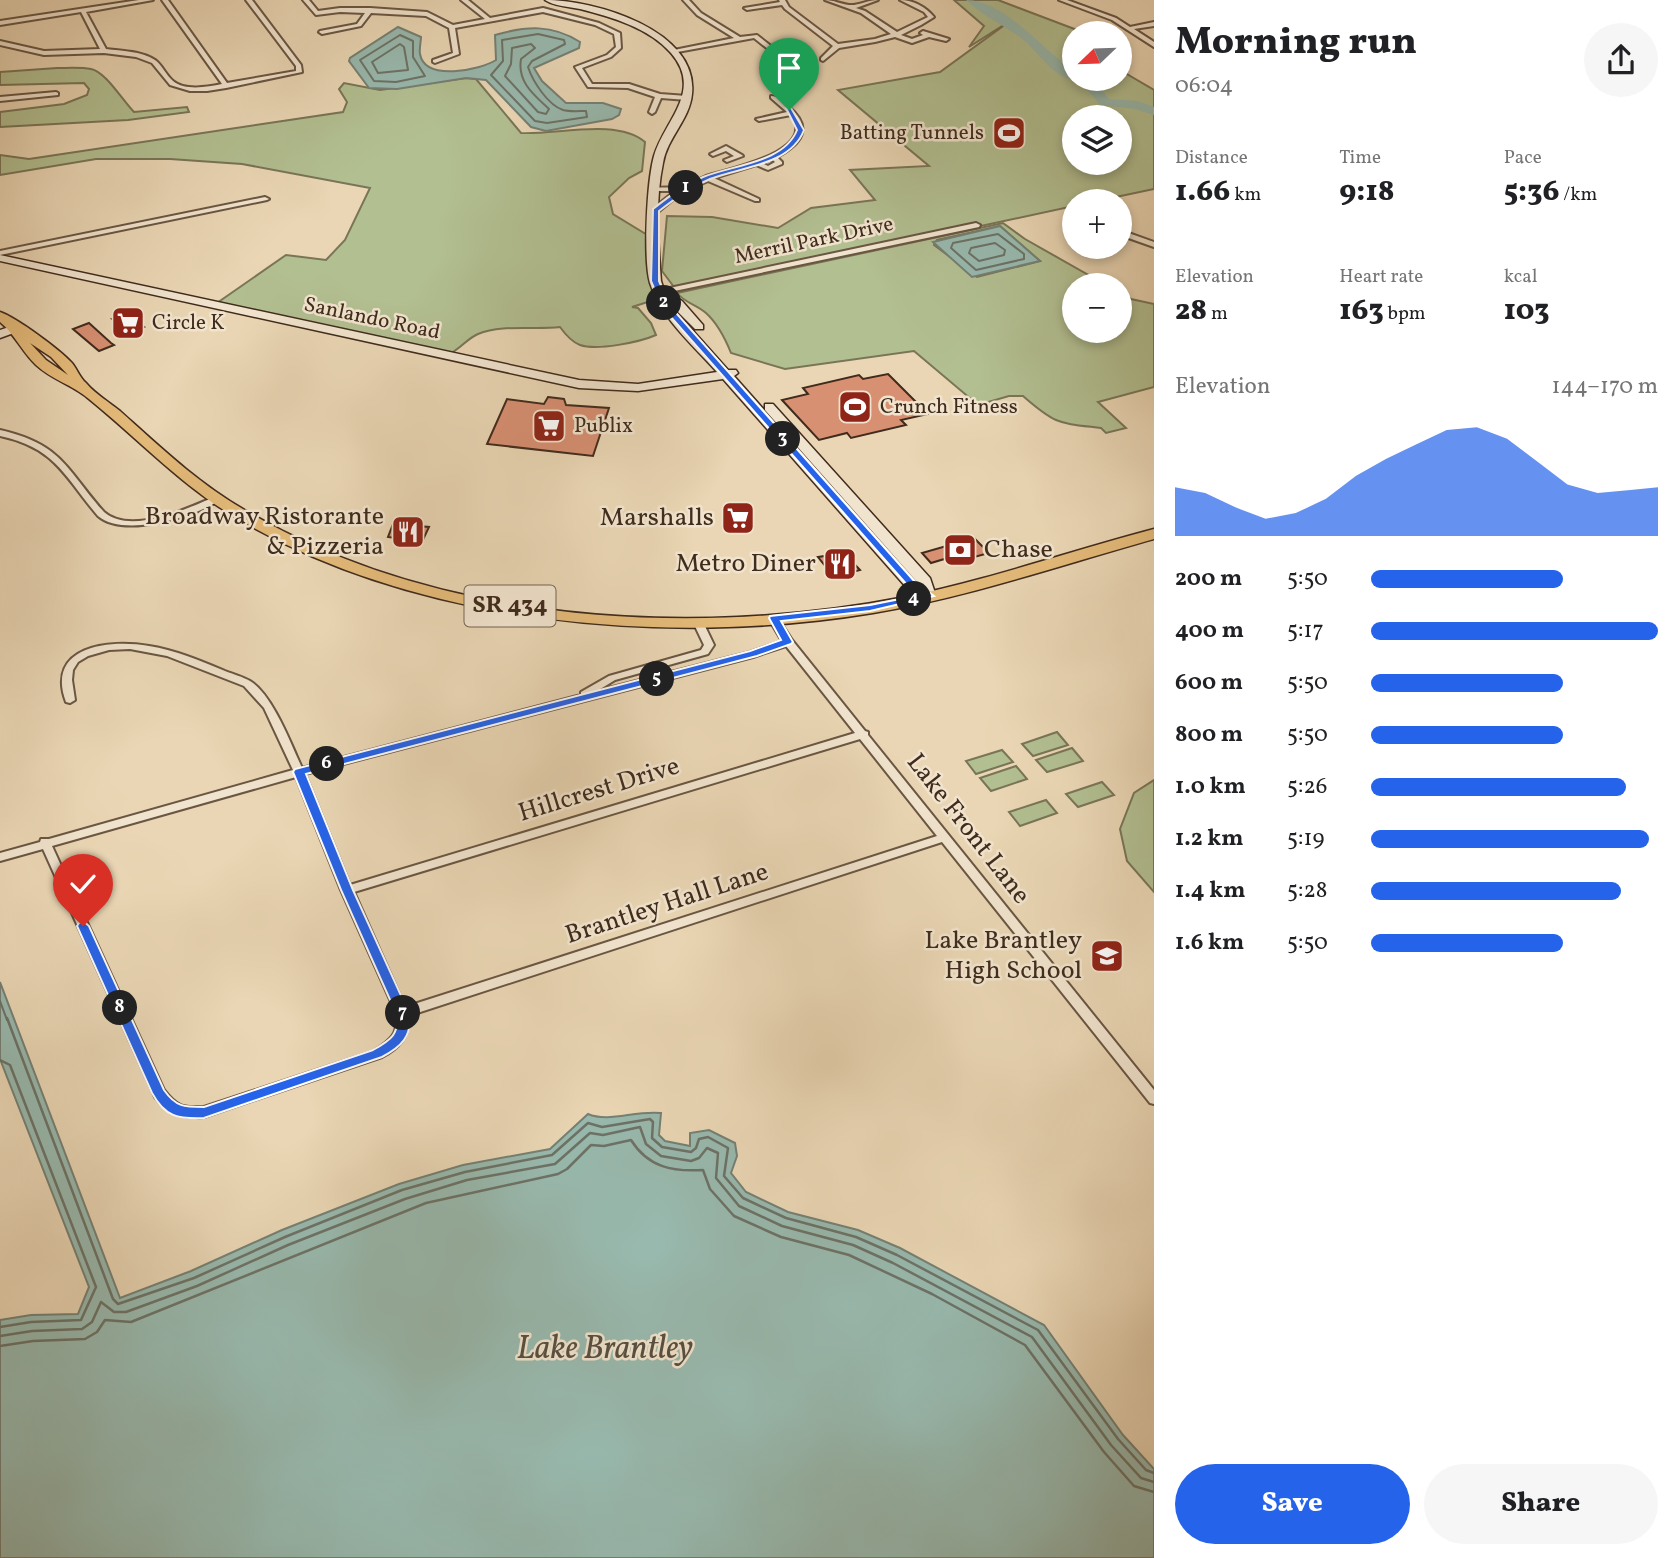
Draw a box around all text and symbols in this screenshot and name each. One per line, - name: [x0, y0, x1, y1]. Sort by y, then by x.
- text: Morning run: [1175, 17, 1417, 70]
- north arrow: [1062, 21, 1132, 91]
- map controls: [1062, 21, 1132, 343]
- button: share: [1584, 23, 1658, 97]
- pin: [759, 38, 819, 110]
- icon: arrive: [770, 49, 808, 87]
- text: 06:04: [1175, 70, 1233, 102]
- button: layers: [1062, 105, 1132, 175]
- sports icon: Batting Tunnels: [990, 114, 1028, 152]
- place label: Batting Tunnels: [840, 119, 984, 148]
- text: Distance: [1175, 145, 1248, 171]
- text: Time: [1339, 145, 1381, 171]
- text: Pace: [1504, 145, 1542, 171]
- pin: 1: [668, 170, 704, 206]
- text: 1.66: [1175, 171, 1230, 213]
- text: 9:18: [1339, 171, 1395, 213]
- text: 5:36: [1504, 171, 1560, 213]
- text: 1: [682, 174, 689, 200]
- text: km: [1230, 182, 1261, 208]
- text: /km: [1560, 182, 1597, 208]
- button: +: [1062, 189, 1132, 259]
- street label: Merril Park Drive: [732, 210, 896, 272]
- text: Elevation: [1175, 264, 1254, 290]
- text: Heart rate: [1339, 264, 1423, 290]
- text: kcal: [1504, 264, 1537, 290]
- button: −: [1062, 273, 1132, 343]
- pin: 2: [646, 286, 682, 320]
- text: 2: [659, 289, 668, 315]
- street label: Sanlando Road: [301, 290, 443, 348]
- text: 28: [1175, 290, 1207, 332]
- text: 163: [1339, 290, 1384, 332]
- text: 103: [1504, 290, 1550, 332]
- text: m: [1207, 301, 1228, 327]
- text: bpm: [1384, 301, 1426, 327]
- supermarket icon: Circle K: [109, 304, 147, 342]
- place label: Circle K: [152, 309, 224, 338]
- text: Elevation: [1175, 371, 1271, 403]
- text: 144–170 m: [1552, 371, 1658, 403]
- sports icon: Crunch Fitness: [836, 388, 874, 426]
- place label: Crunch Fitness: [880, 393, 1018, 422]
- supermarket icon: Publix: [530, 407, 568, 445]
- place label: Publix: [574, 412, 633, 441]
- pin: 3: [766, 422, 800, 457]
- text: 3: [778, 425, 787, 451]
- place label: Broadway Ristorante & Pizzeria: [145, 499, 384, 565]
- supermarket icon: Marshalls: [719, 499, 757, 537]
- place label: Marshalls: [600, 500, 714, 536]
- restaurant icon: Broadway Ristorante & Pizzeria: [389, 513, 427, 551]
- bank icon: Chase: [941, 531, 979, 569]
- place label: Chase: [984, 532, 1053, 568]
- restaurant icon: Metro Diner: [821, 545, 859, 583]
- place label: Metro Diner: [675, 546, 816, 582]
- text: 200 m: [1175, 563, 1242, 595]
- text: 5:50: [1287, 563, 1328, 595]
- pin: 4: [897, 582, 932, 616]
- text: 4: [908, 585, 919, 611]
- road number: SR 434: [464, 586, 556, 626]
- text: 400 m: [1175, 615, 1244, 647]
- text: 5:17: [1287, 615, 1324, 647]
- pin: 5: [640, 662, 674, 696]
- text: 5: [652, 665, 661, 691]
- text: 600 m: [1175, 667, 1243, 699]
- text: 5:50: [1287, 667, 1328, 699]
- text: 800 m: [1175, 719, 1243, 751]
- text: 5:50: [1287, 719, 1328, 751]
- pin: 6: [310, 746, 344, 782]
- street label: Lake Front Lane: [898, 746, 1038, 912]
- street label: Hillcrest Drive: [514, 748, 684, 832]
- text: 6: [321, 750, 332, 776]
- text: 1.0 km: [1175, 771, 1246, 803]
- text: 5:26: [1287, 771, 1327, 803]
- text: 1.2 km: [1175, 823, 1244, 855]
- text: 5:19: [1287, 823, 1324, 855]
- pin: [53, 854, 113, 926]
- street label: Brantley Hall Lane: [561, 854, 773, 954]
- icon: check: [64, 865, 102, 903]
- text: 1.4 km: [1175, 875, 1246, 907]
- text: 5:28: [1287, 875, 1328, 907]
- place label: Lake Brantley High School: [925, 923, 1082, 989]
- text: 1.6 km: [1175, 927, 1244, 959]
- text: 5:50: [1287, 927, 1328, 959]
- school or university icon: Lake Brantley High School: [1088, 937, 1126, 975]
- pin: 8: [102, 990, 138, 1026]
- text: 8: [114, 994, 125, 1020]
- pin: 7: [386, 996, 420, 1030]
- text: 7: [398, 999, 407, 1025]
- water label: Lake Brantley: [517, 1327, 693, 1373]
- button: Save: [1175, 1464, 1410, 1544]
- button: Share: [1424, 1464, 1658, 1544]

